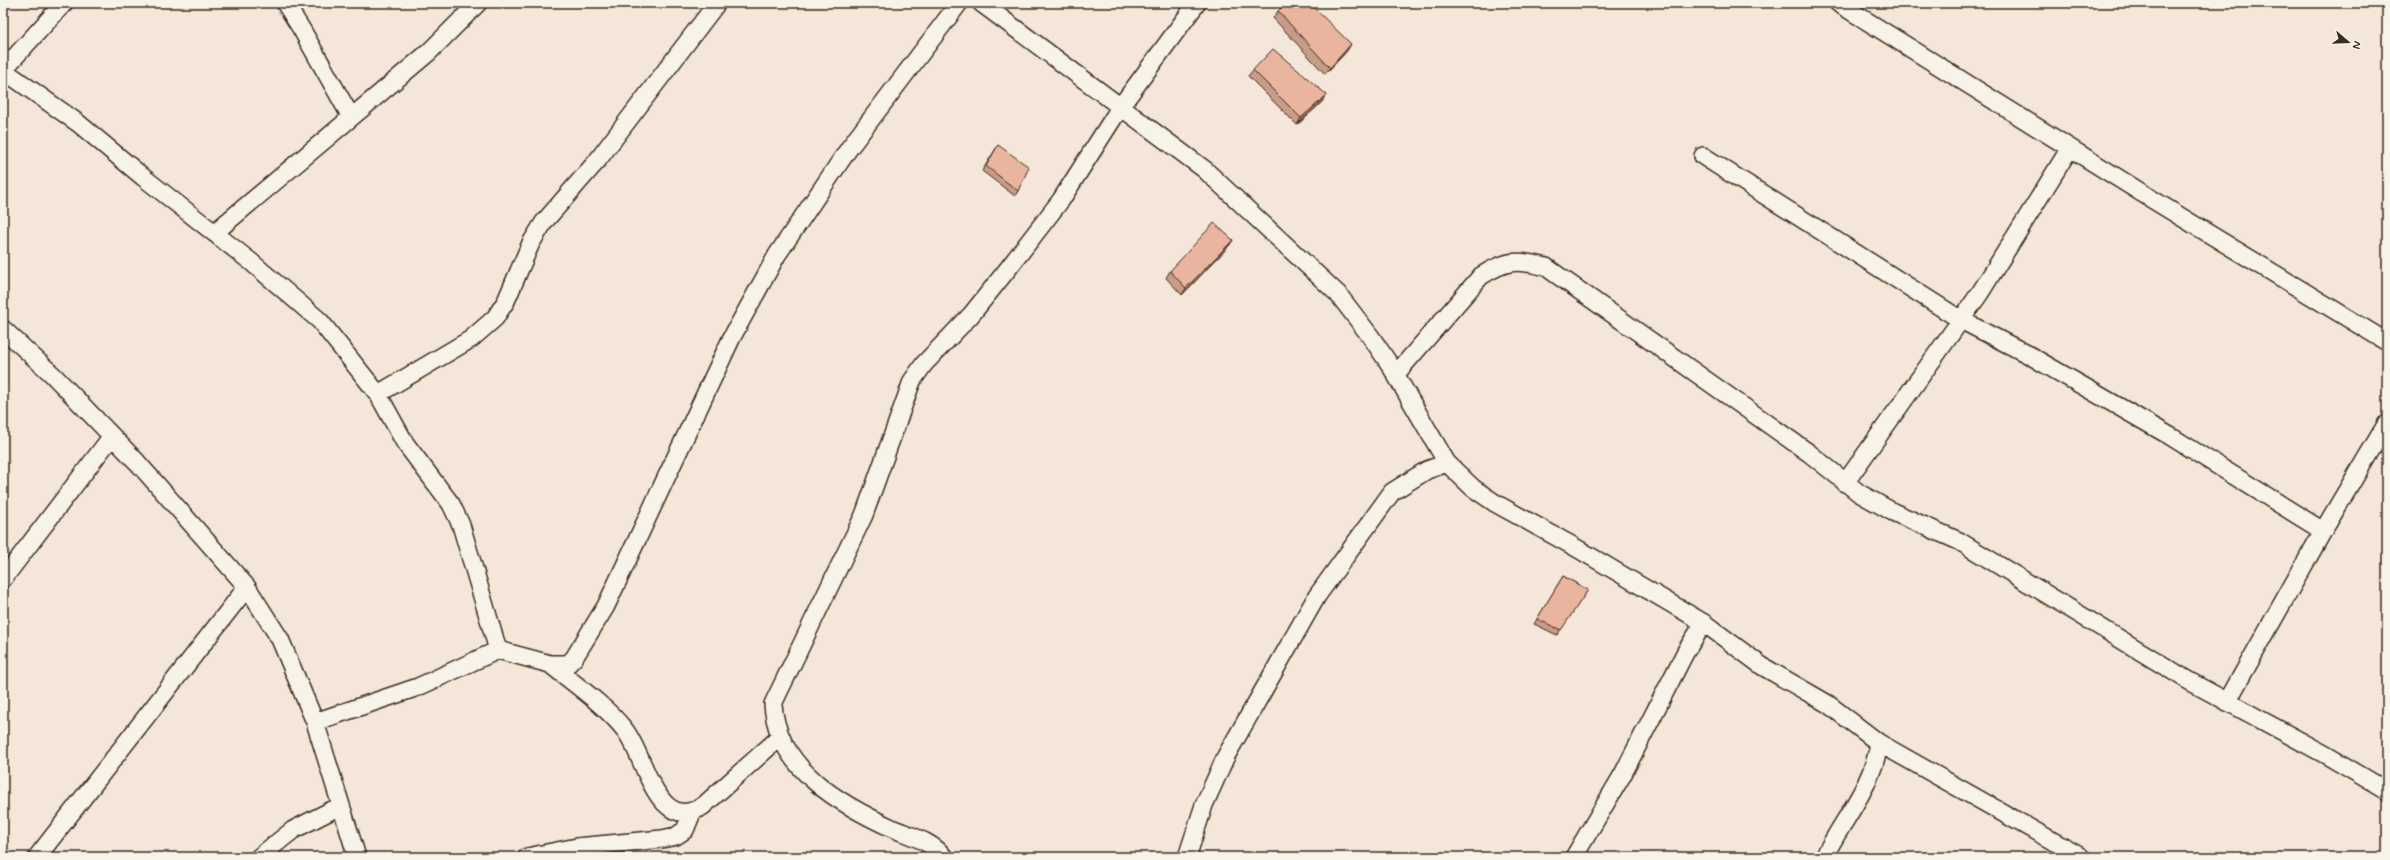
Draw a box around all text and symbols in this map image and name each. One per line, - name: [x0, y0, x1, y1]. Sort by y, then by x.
- north arrow: [2328, 22, 2368, 62]
- text: N: [2349, 39, 2364, 51]

